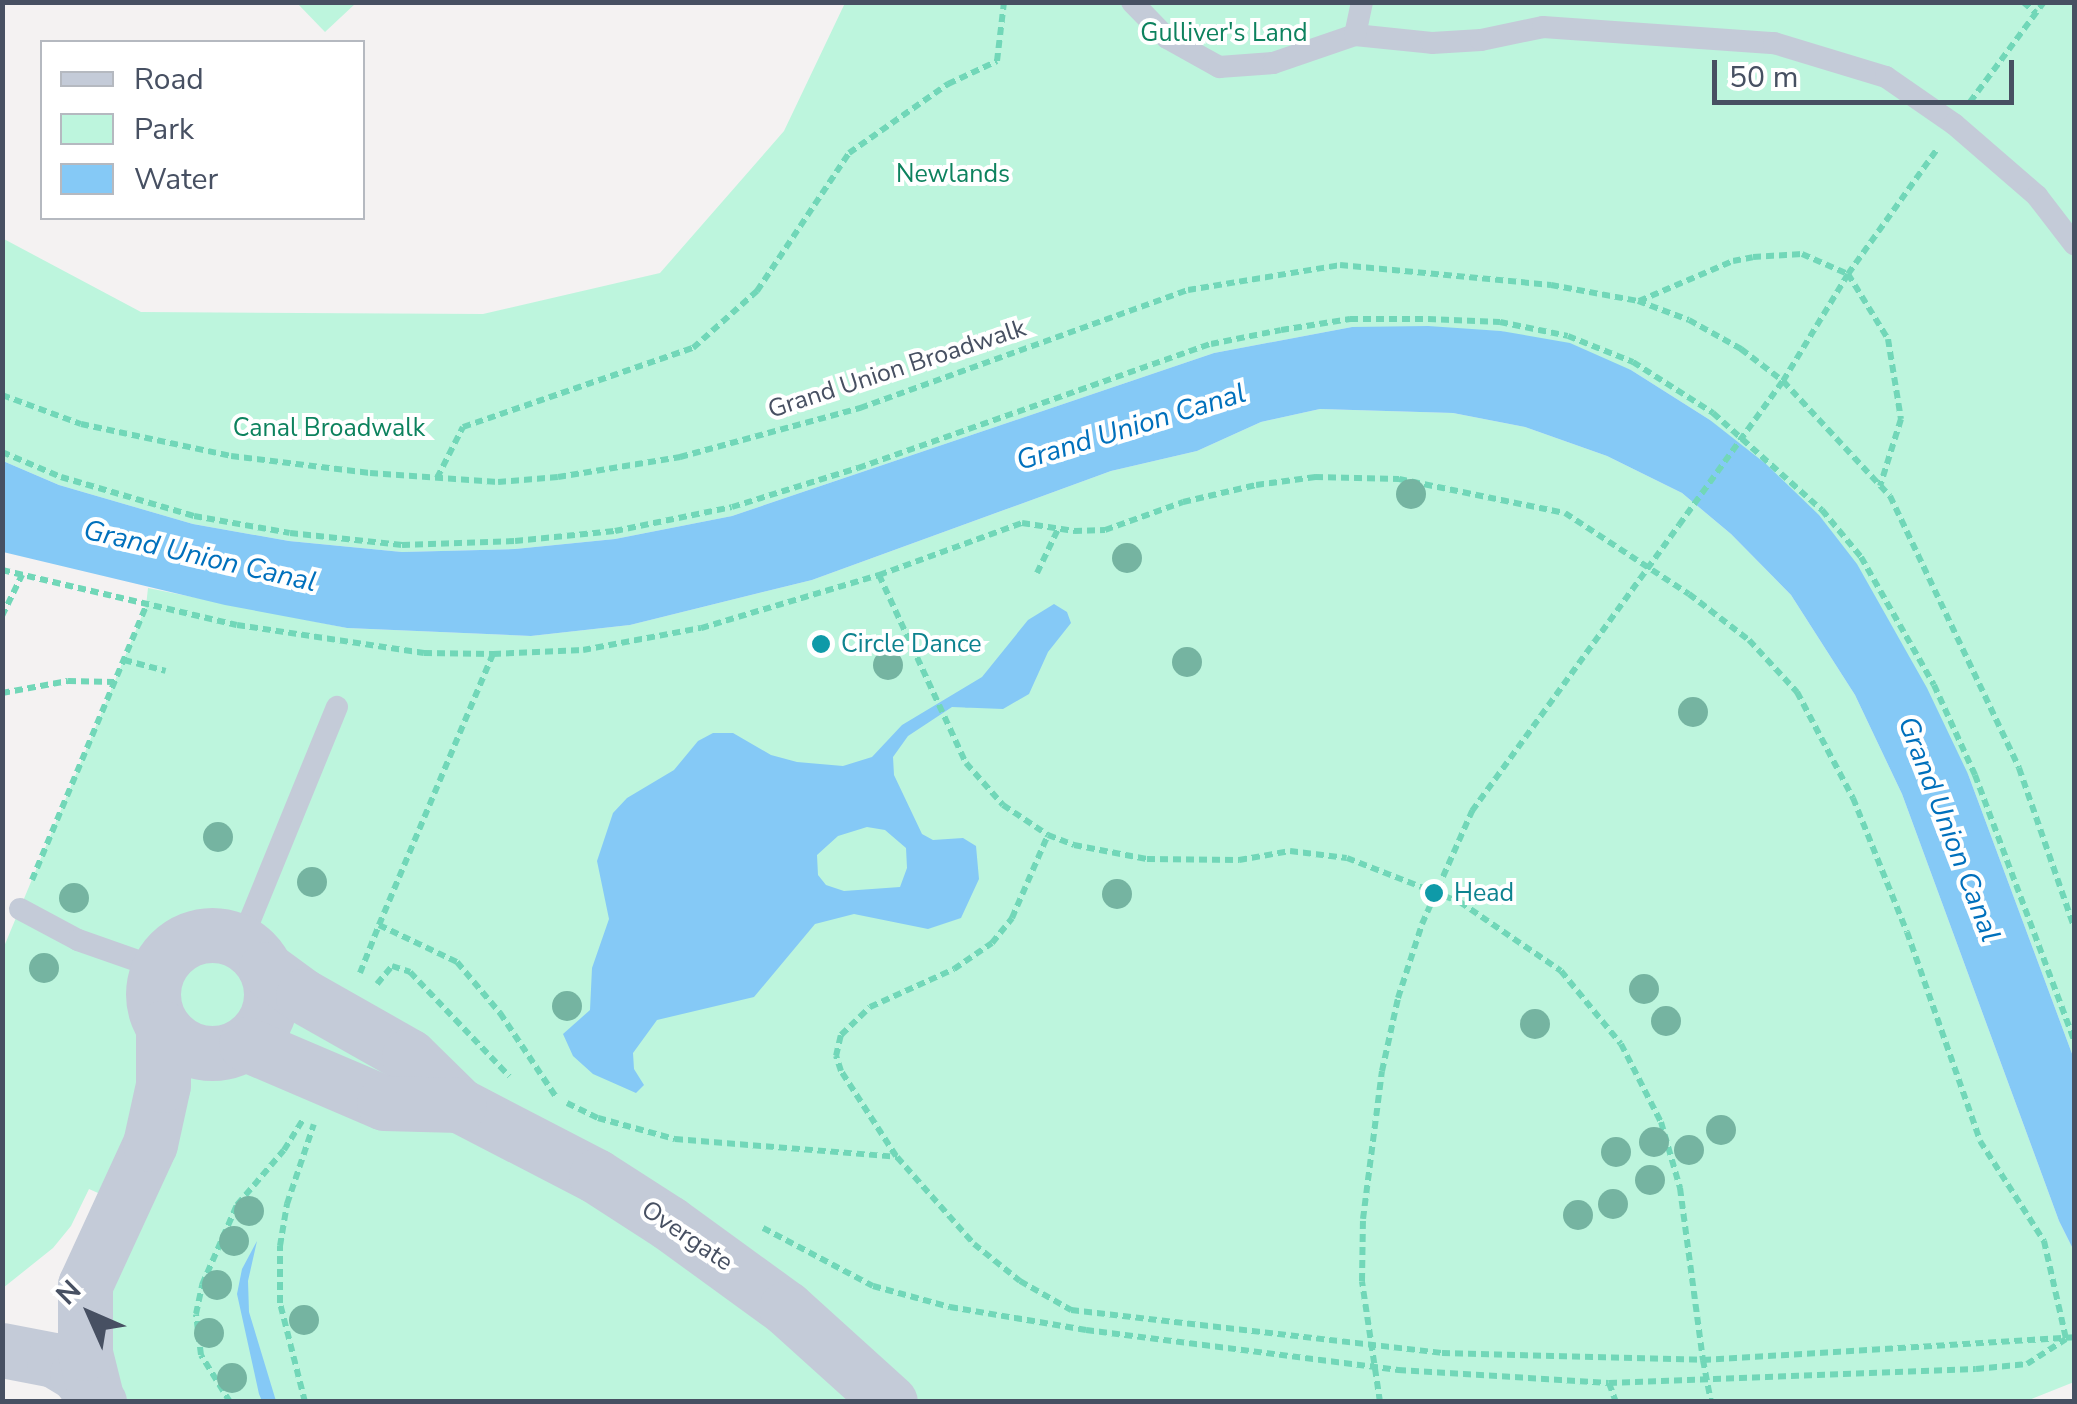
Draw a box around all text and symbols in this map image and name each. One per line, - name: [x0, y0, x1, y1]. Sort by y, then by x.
- park label: Gulliver's Land: [1140, 18, 1308, 48]
- legend: [40, 40, 365, 220]
- scale bar: [1717, 40, 2020, 102]
- text: 50 m: [1729, 57, 1798, 98]
- text: Road: [134, 59, 204, 100]
- text: Park: [134, 109, 194, 150]
- text: Water: [134, 159, 218, 200]
- park label: Newlands: [896, 159, 1010, 189]
- street label: Grand Union Broadwalk: [764, 313, 1030, 425]
- water label: Grand Union Canal: [1012, 376, 1250, 478]
- park label: Canal Broadwalk: [233, 413, 425, 443]
- water label: Grand Union Canal: [80, 513, 320, 599]
- place label: Circle Dance: [841, 629, 982, 659]
- marker: Circle Dance: [810, 633, 832, 655]
- water label: Grand Union Canal: [1891, 712, 2007, 946]
- place label: Head: [1454, 878, 1514, 908]
- marker: Head: [1423, 882, 1445, 904]
- street label: Overgate: [636, 1195, 738, 1277]
- north arrow: [40, 1264, 140, 1364]
- text: N: [48, 1272, 90, 1314]

